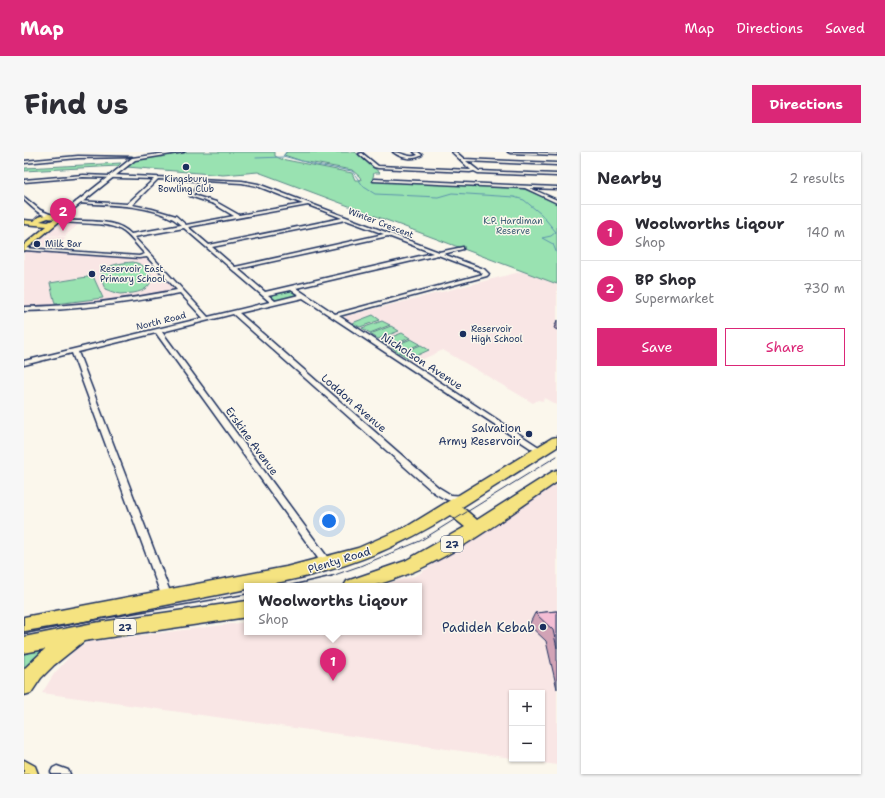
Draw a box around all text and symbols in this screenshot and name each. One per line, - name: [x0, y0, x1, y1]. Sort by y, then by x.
- text: Map: [20, 16, 64, 41]
- text: Map: [685, 19, 715, 37]
- text: Directions: [737, 19, 803, 37]
- text: Saved: [825, 19, 865, 37]
- text: Find us: [24, 85, 129, 123]
- button: Directions: [752, 85, 861, 123]
- marker: Kingsbury Bowling Club: [181, 162, 191, 172]
- text: Nearby: [597, 167, 662, 189]
- text: 2 results: [789, 170, 845, 187]
- place label: Kingsbury Bowling Club: [158, 173, 214, 195]
- pin: 2: [50, 198, 76, 231]
- street label: Winter Crescent: [346, 205, 416, 241]
- text: Woolworths Liqour: [635, 214, 785, 234]
- park label: K.P. Hardiman Reserve: [483, 215, 543, 237]
- text: 1: [607, 224, 613, 241]
- text: 140 m: [806, 224, 845, 241]
- text: Shop: [635, 234, 665, 251]
- place label: Milk Bar: [45, 238, 82, 250]
- marker: Milk Bar: [32, 239, 42, 249]
- place label: Reservoir East Primary School: [100, 263, 165, 285]
- marker: Reservoir East Primary School: [87, 269, 97, 279]
- text: BP Shop: [635, 270, 696, 290]
- text: 2: [605, 280, 615, 297]
- text: 730 m: [803, 280, 845, 297]
- text: Supermarket: [635, 290, 714, 307]
- street label: North Road: [135, 309, 188, 333]
- place label: Reservoir High School: [471, 323, 523, 345]
- button: Save: [597, 328, 717, 366]
- button: Share: [725, 328, 845, 366]
- street label: Nicholson Avenue: [378, 329, 465, 393]
- marker: Reservoir High School: [458, 329, 468, 339]
- street label: Loddon Avenue: [318, 371, 390, 436]
- street label: Erskine Avenue: [222, 404, 281, 478]
- place label: Salvation Army Reservoir: [439, 421, 521, 449]
- marker: Salvation Army Reservoir: [524, 429, 534, 439]
- your location: [319, 511, 339, 531]
- road number: 27: [441, 536, 463, 552]
- street label: Plenty Road: [306, 544, 372, 577]
- popup: [244, 583, 422, 635]
- text: Woolworths Liqour: [258, 591, 408, 611]
- text: Shop: [258, 611, 289, 628]
- road number: 27: [114, 619, 136, 635]
- place label: Padideh Kebab: [442, 619, 535, 636]
- marker: Padideh Kebab: [538, 622, 548, 632]
- pin: 1: [320, 648, 346, 681]
- map controls: [509, 690, 545, 762]
- button: +: [509, 690, 545, 726]
- button: −: [509, 726, 545, 762]

